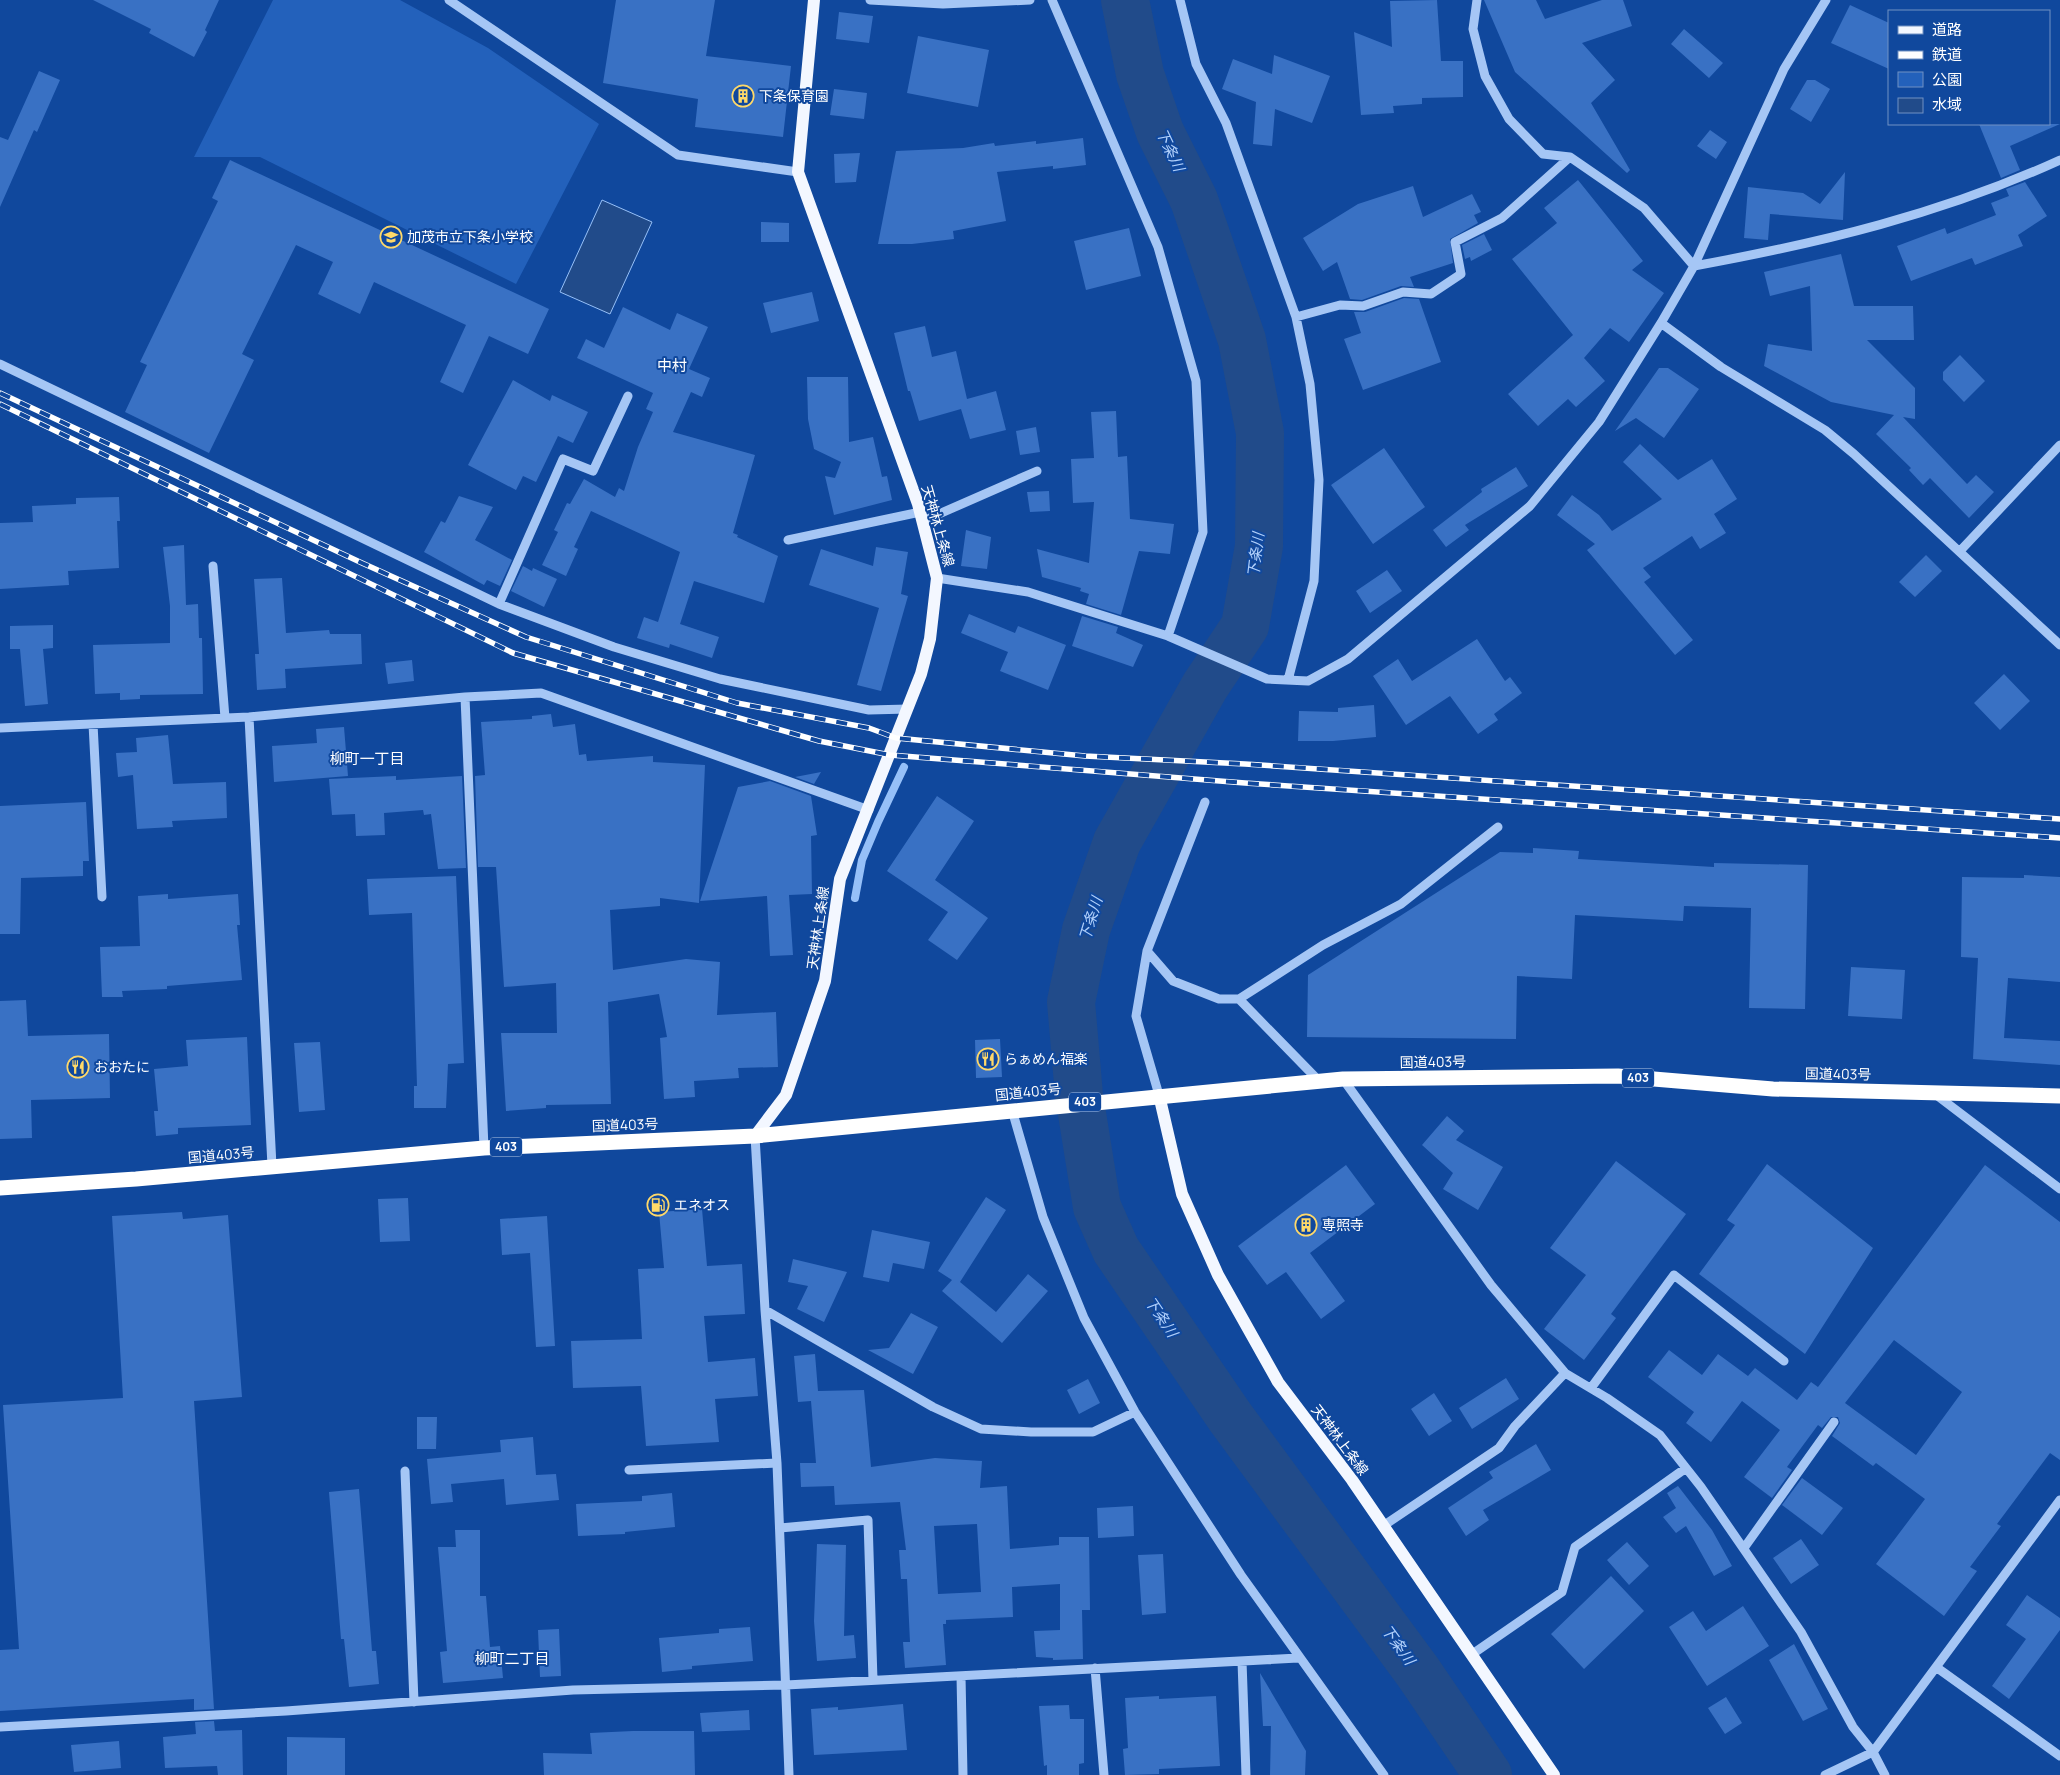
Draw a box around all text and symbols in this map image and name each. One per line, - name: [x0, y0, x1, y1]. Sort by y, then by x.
- legend: [1888, 10, 2050, 125]
- text: 道路: [1932, 19, 1962, 40]
- text: 鉄道: [1932, 44, 1962, 65]
- text: 公園: [1932, 69, 1962, 90]
- building icon: 下条保育園: [731, 84, 755, 108]
- place label: 下条保育園: [759, 86, 829, 105]
- text: 水域: [1932, 94, 1962, 115]
- water label: 下条川: [1151, 125, 1190, 176]
- school or university icon: 加茂市立下条小学校: [379, 225, 403, 249]
- place label: 加茂市立下条小学校: [407, 227, 533, 246]
- district label: 中村: [657, 355, 687, 376]
- street label: 天神林上条線: [918, 483, 959, 569]
- water label: 下条川: [1242, 529, 1269, 579]
- district label: 柳町一丁目: [329, 748, 405, 769]
- street label: 天神林上条線: [802, 885, 833, 971]
- water label: 下条川: [1074, 892, 1108, 943]
- restaurant icon: らぁめん福楽: [976, 1047, 1000, 1071]
- place label: らぁめん福楽: [1004, 1049, 1088, 1068]
- street label: 国道403号: [1400, 1051, 1466, 1072]
- restaurant icon: おおたに: [66, 1055, 90, 1079]
- place label: おおたに: [94, 1057, 150, 1076]
- street label: 国道403号: [1805, 1063, 1871, 1084]
- road number: 403: [1622, 1068, 1654, 1088]
- street label: 国道403号: [994, 1079, 1062, 1104]
- road number: 403: [1069, 1092, 1101, 1112]
- street label: 国道403号: [591, 1114, 659, 1135]
- road number: 403: [490, 1138, 522, 1156]
- street label: 国道403号: [187, 1142, 255, 1167]
- fuel station icon: エネオス: [646, 1193, 670, 1217]
- place label: エネオス: [674, 1195, 730, 1214]
- building icon: 専照寺: [1294, 1213, 1318, 1237]
- place label: 専照寺: [1322, 1215, 1364, 1234]
- water label: 下条川: [1140, 1292, 1184, 1343]
- street label: 天神林上条線: [1308, 1400, 1373, 1479]
- water label: 下条川: [1377, 1620, 1421, 1671]
- district label: 柳町二丁目: [474, 1648, 550, 1669]

